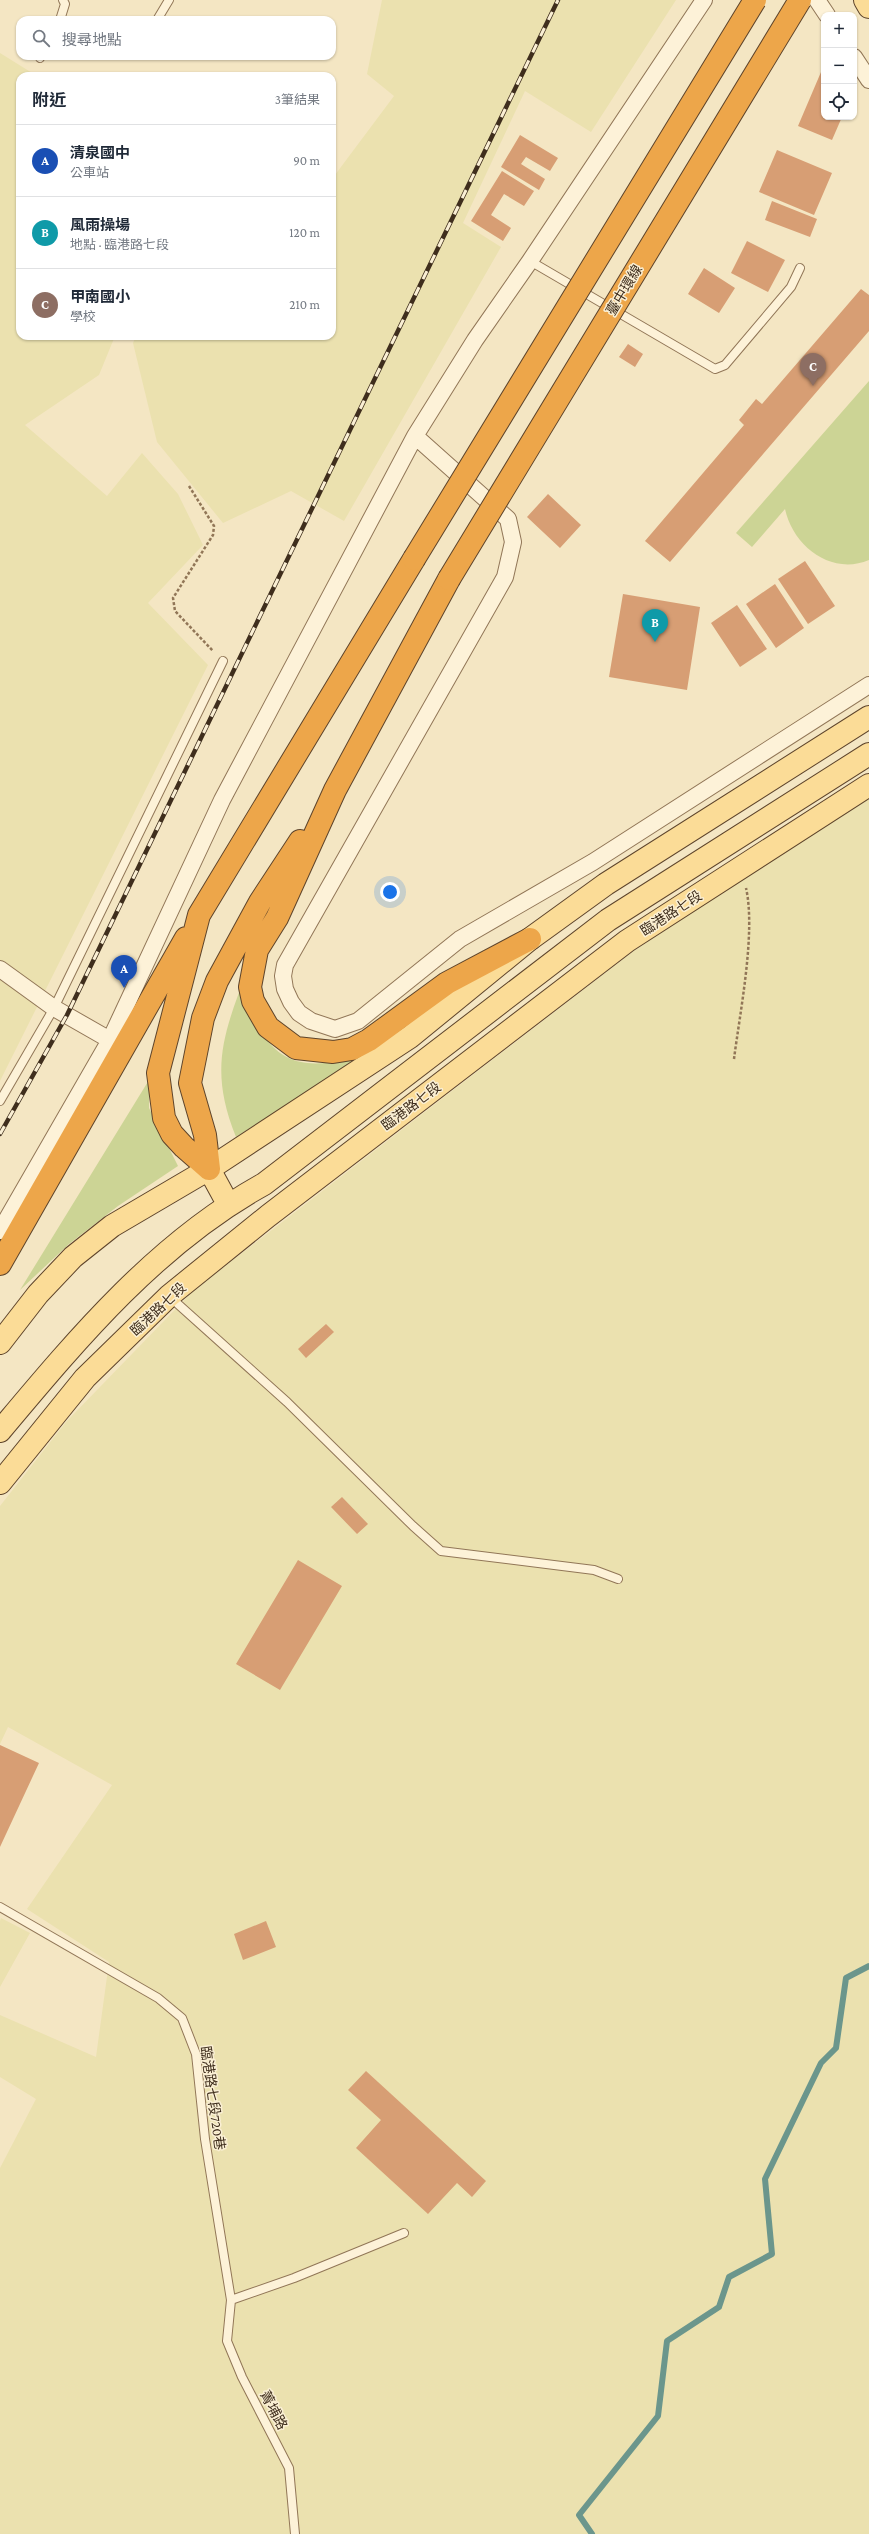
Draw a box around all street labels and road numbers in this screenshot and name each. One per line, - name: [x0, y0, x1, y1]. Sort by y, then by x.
- street label: 臺中環線: [603, 262, 645, 318]
- street label: 臨港路七段: [637, 887, 705, 939]
- street label: 臨港路七段: [378, 1079, 444, 1133]
- street label: 臨港路七段: [127, 1279, 189, 1339]
- street label: 臨港路七段720巷: [198, 2045, 228, 2151]
- street label: 菁埔路: [257, 2388, 291, 2432]

